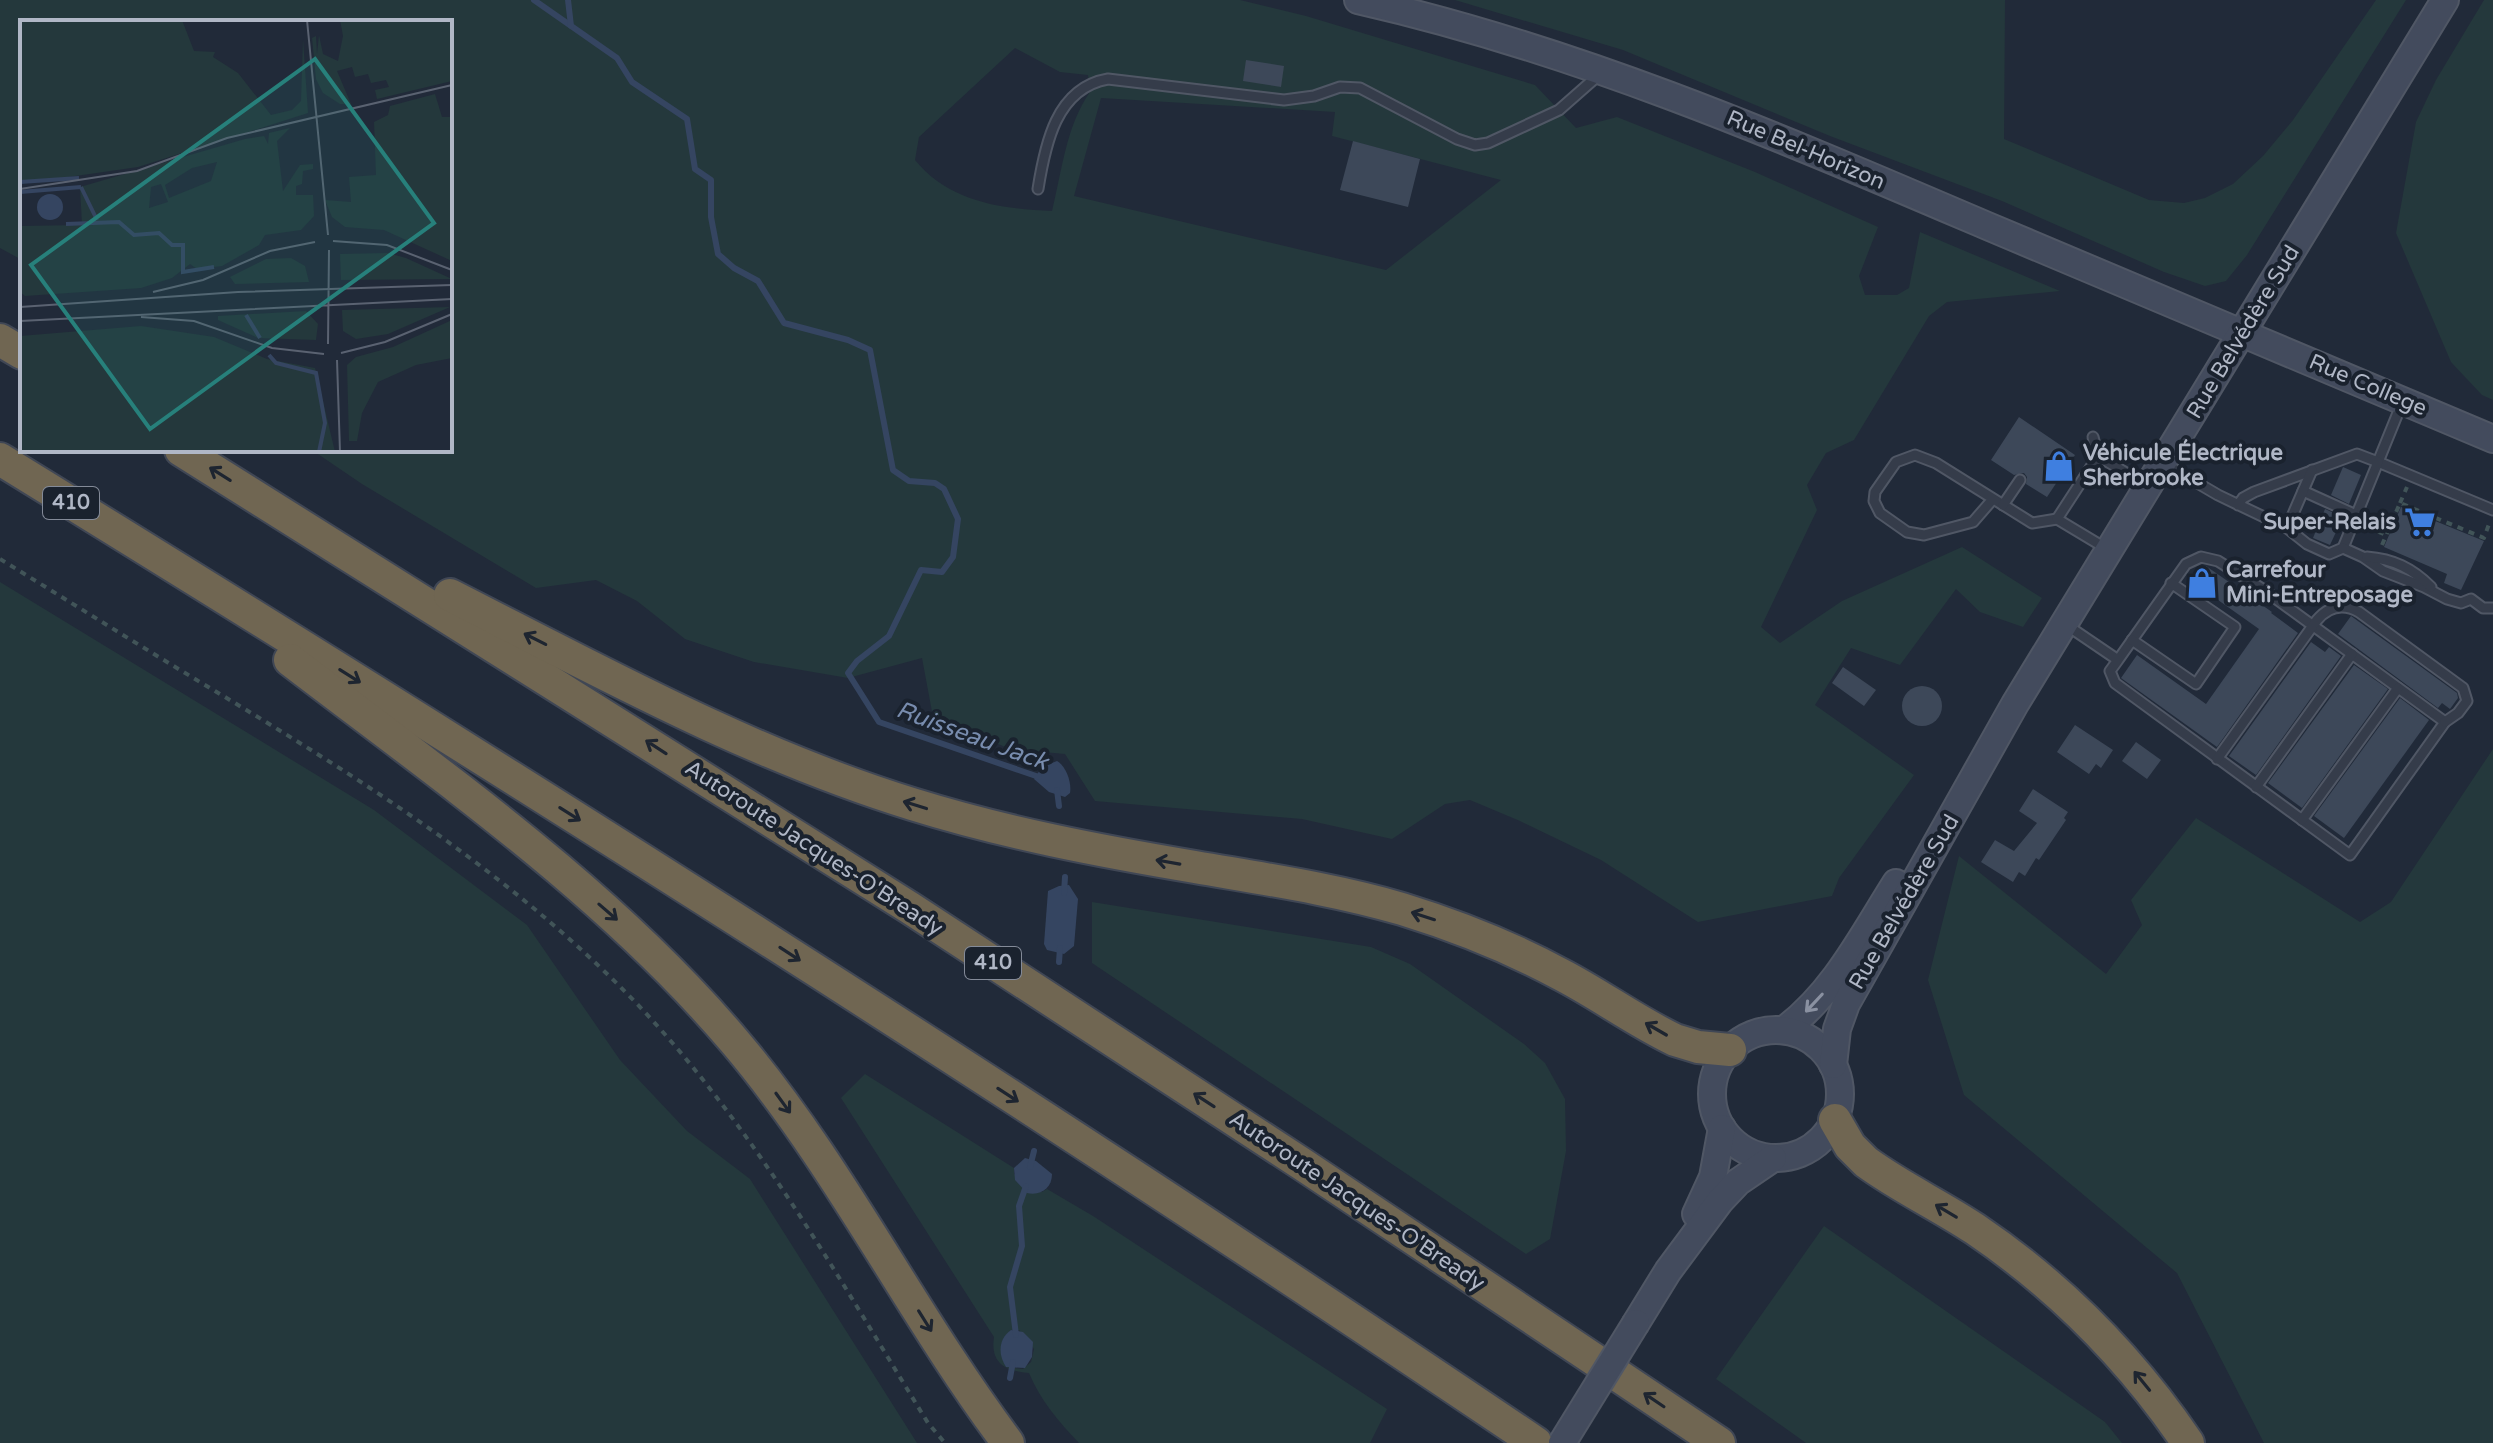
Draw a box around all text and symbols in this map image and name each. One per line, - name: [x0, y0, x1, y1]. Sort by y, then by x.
- inset map: [20, 20, 452, 452]
- street label: Rue Bel-Horizon: [1723, 105, 1889, 195]
- street label: Rue Belvédère Sud: [2181, 241, 2305, 423]
- street label: Rue College: [2305, 349, 2431, 421]
- place label: Véhicule Électrique Sherbrooke: [2083, 439, 2283, 491]
- shop icon: Véhicule Électrique Sherbrooke: [2042, 449, 2076, 483]
- one-way arrow: [209, 466, 231, 482]
- road number: 410: [43, 487, 99, 519]
- supermarket icon: Super-Relais: [2403, 505, 2437, 539]
- place label: Super-Relais: [2264, 509, 2396, 535]
- place label: Carrefour Mini-Entreposage: [2226, 557, 2413, 608]
- shop icon: Carrefour Mini-Entreposage: [2185, 566, 2219, 600]
- one-way arrow: [524, 630, 548, 646]
- one-way arrow: [338, 669, 361, 685]
- water label: Ruisseau Jack: [892, 695, 1054, 777]
- one-way arrow: [645, 739, 668, 755]
- street label: Autoroute Jacques-O'Bready: [680, 755, 948, 941]
- one-way arrow: [903, 797, 928, 811]
- one-way arrow: [558, 806, 581, 822]
- street label: Rue Belvédère Sud: [1843, 810, 1965, 994]
- one-way arrow: [1156, 854, 1182, 869]
- one-way arrow: [597, 903, 617, 921]
- one-way arrow: [1410, 907, 1435, 922]
- one-way arrow: [778, 945, 800, 962]
- road number: 410: [965, 947, 1021, 979]
- one-way arrow: [1805, 993, 1824, 1013]
- one-way arrow: [1644, 1021, 1668, 1036]
- one-way arrow: [996, 1087, 1019, 1103]
- one-way arrow: [775, 1092, 791, 1114]
- one-way arrow: [1194, 1092, 1216, 1108]
- street label: Autoroute Jacques-O'Bready: [1224, 1106, 1490, 1296]
- one-way arrow: [1936, 1202, 1958, 1219]
- one-way arrow: [918, 1309, 934, 1332]
- one-way arrow: [2133, 1370, 2151, 1391]
- one-way arrow: [1643, 1391, 1665, 1408]

